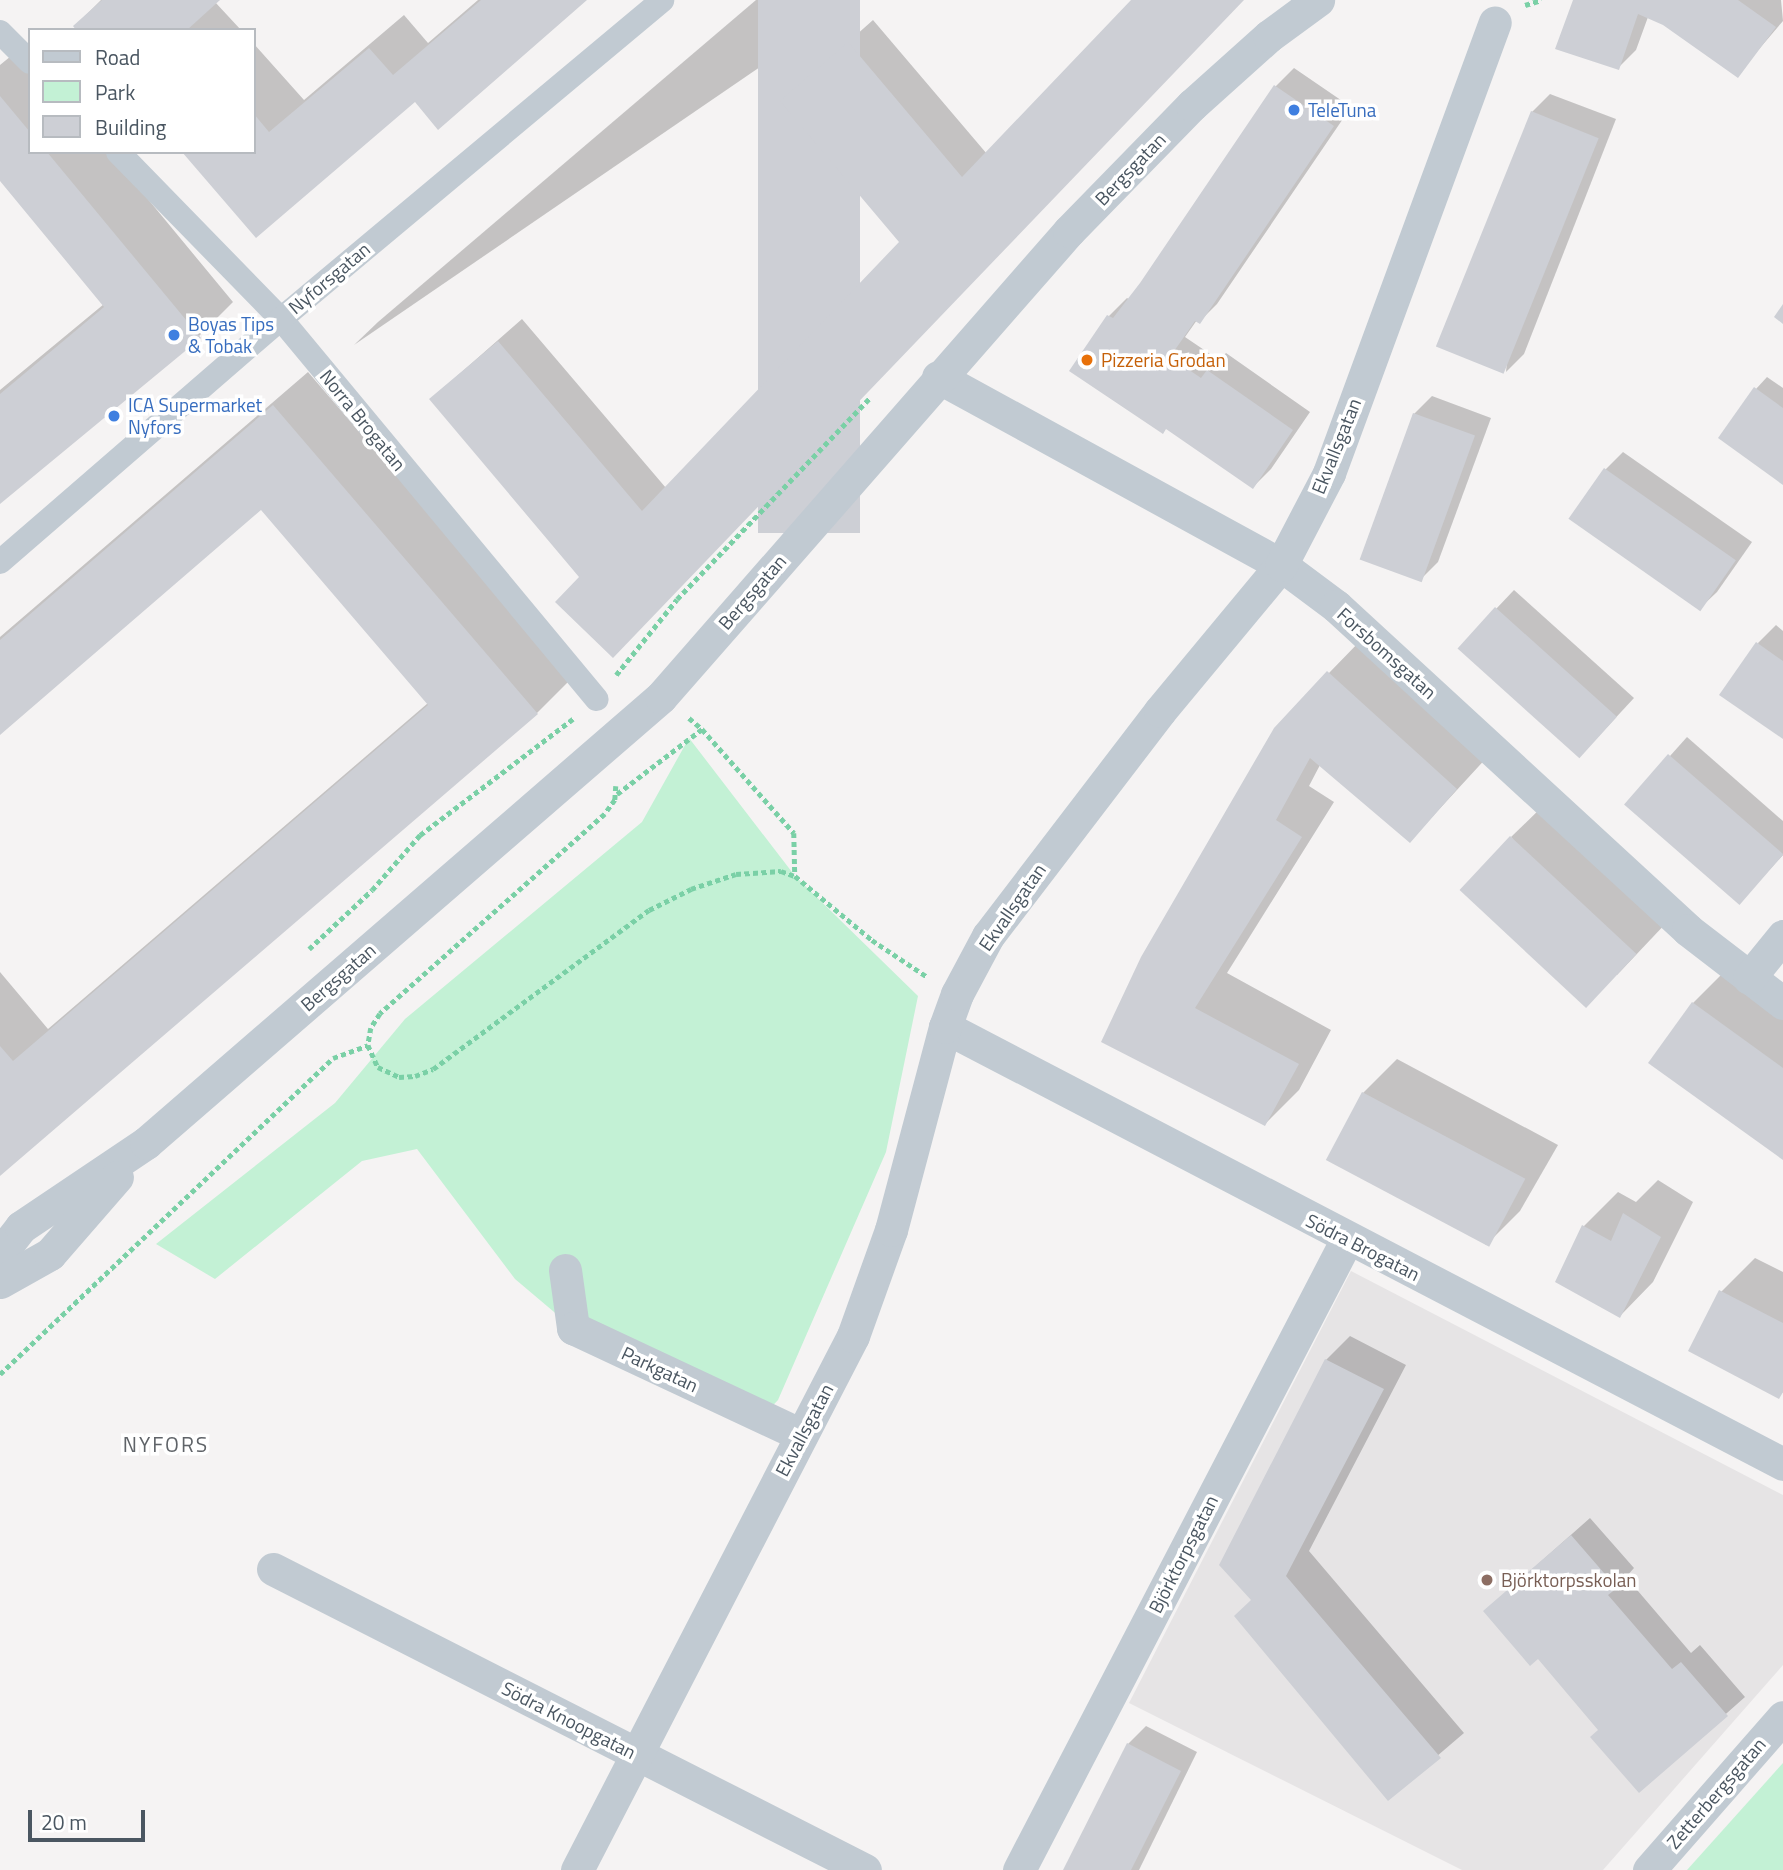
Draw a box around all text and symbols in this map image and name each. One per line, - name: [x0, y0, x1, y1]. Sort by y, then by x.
- legend: [28, 28, 256, 154]
- text: Road: [95, 41, 140, 73]
- text: Park: [95, 76, 135, 108]
- place label: TeleTuna: [1308, 99, 1376, 121]
- marker: TeleTuna: [1286, 102, 1302, 118]
- text: Building: [95, 111, 166, 143]
- street label: Bergsgatan: [1090, 128, 1170, 210]
- street label: Nyforsgatan: [284, 237, 374, 319]
- place label: Boyas Tips & Tobak: [188, 313, 274, 357]
- marker: Boyas Tips & Tobak: [166, 327, 182, 343]
- place label: Pizzeria Grodan: [1101, 349, 1226, 371]
- marker: Pizzeria Grodan: [1079, 352, 1095, 368]
- street label: Norra Brogatan: [315, 365, 411, 475]
- place label: ICA Supermarket Nyfors: [128, 394, 262, 438]
- street label: Ekvallsgatan: [1306, 395, 1366, 497]
- marker: ICA Supermarket Nyfors: [106, 408, 122, 424]
- street label: Bergsgatan: [713, 550, 791, 634]
- street label: Forsbomsgatan: [1333, 603, 1441, 703]
- street label: Ekvallsgatan: [974, 859, 1050, 955]
- street label: Bergsgatan: [296, 938, 380, 1016]
- street label: Södra Brogatan: [1302, 1209, 1424, 1285]
- street label: Parkgatan: [618, 1341, 702, 1397]
- street label: Ekvallsgatan: [770, 1380, 838, 1480]
- district label: NYFORS: [123, 1431, 209, 1457]
- street label: Björktorpsgatan: [1143, 1491, 1223, 1617]
- place label: Björktorpsskolan: [1501, 1569, 1637, 1591]
- marker: Björktorpsskolan: [1479, 1572, 1495, 1588]
- street label: Södra Knoopgatan: [498, 1676, 640, 1764]
- street label: Zetterbergsgatan: [1662, 1733, 1770, 1853]
- scale bar: [32, 1797, 149, 1841]
- text: 20 m: [41, 1806, 87, 1838]

